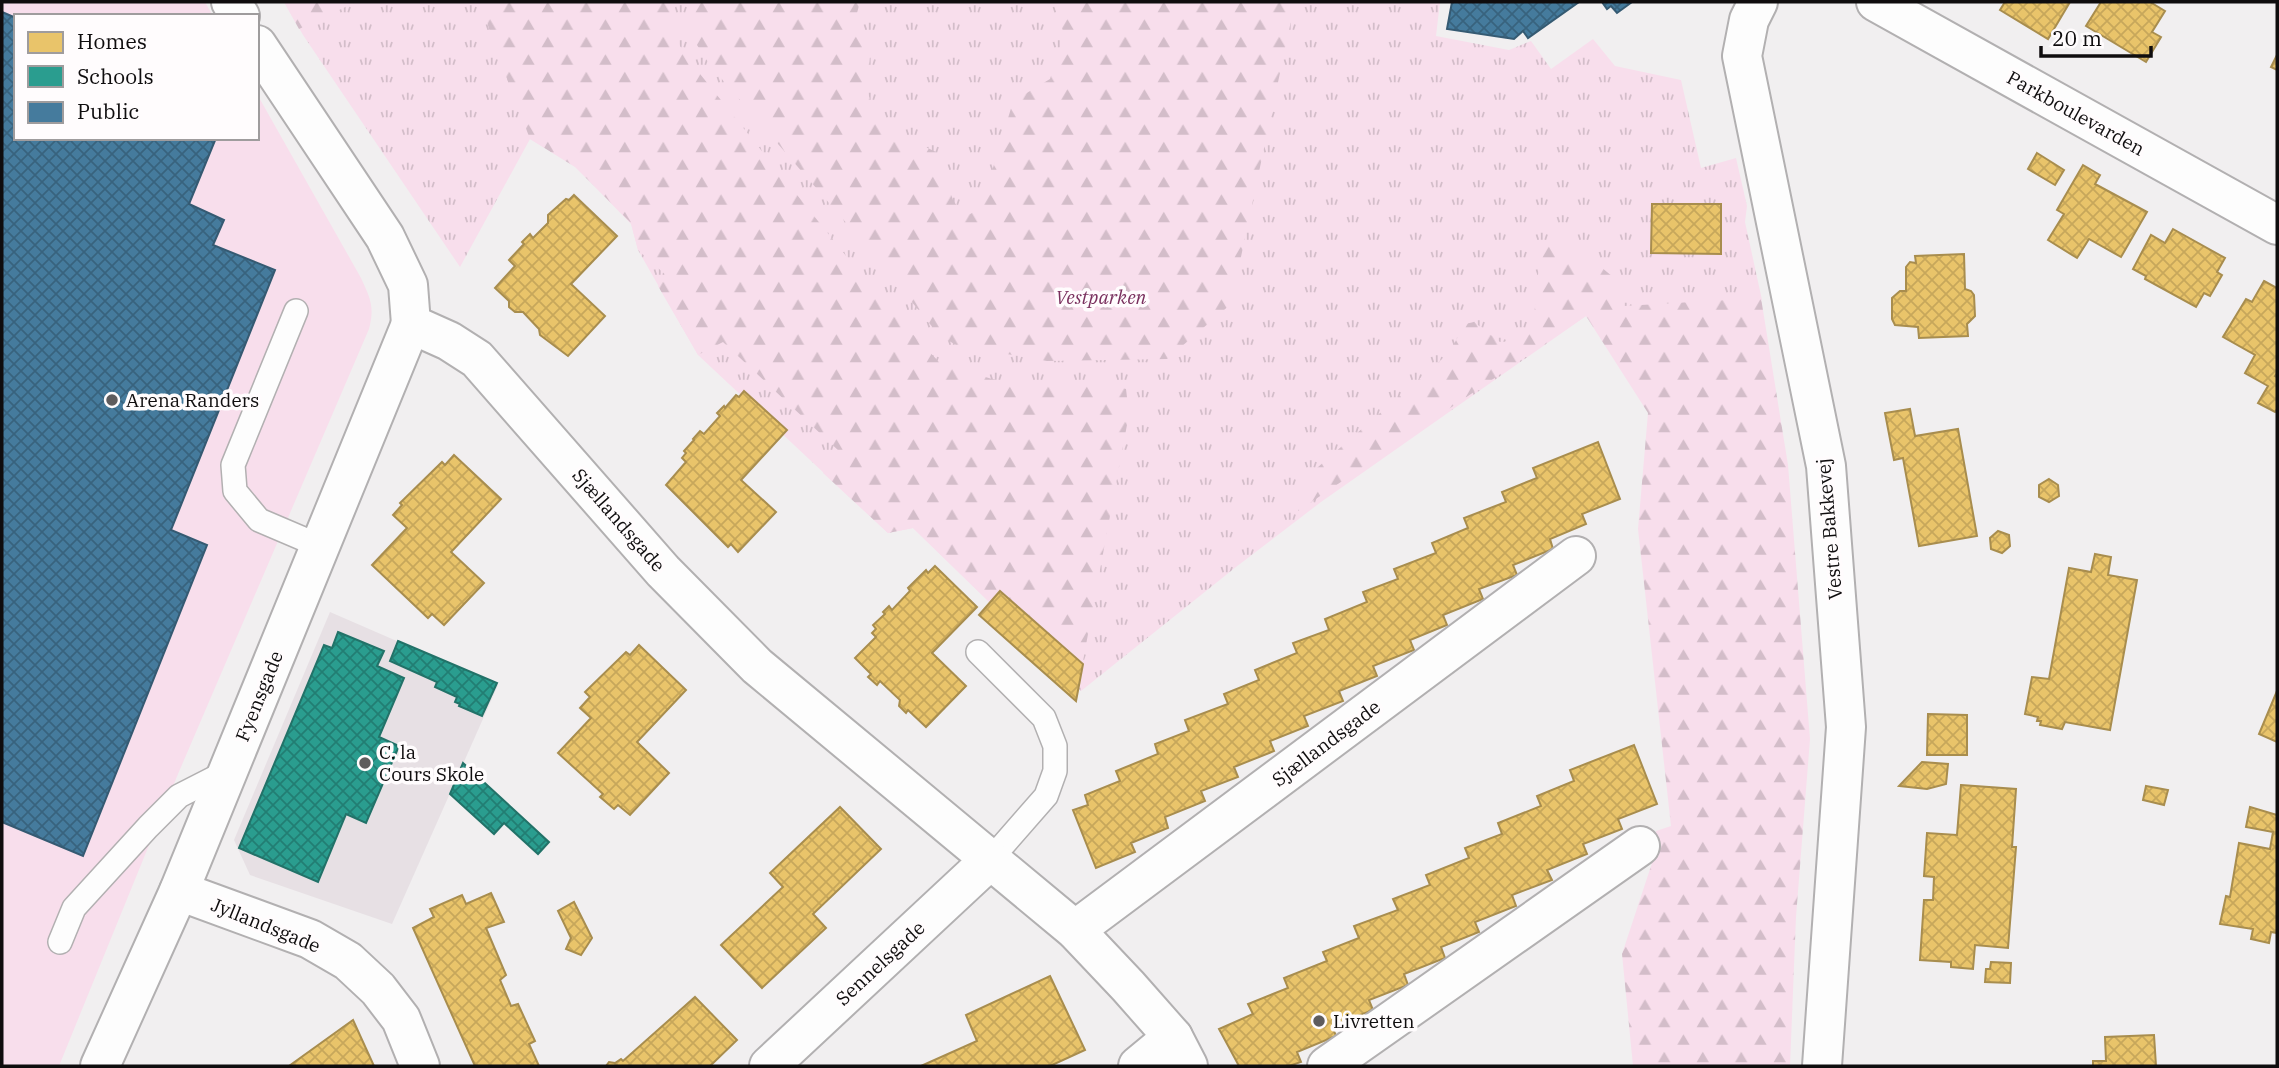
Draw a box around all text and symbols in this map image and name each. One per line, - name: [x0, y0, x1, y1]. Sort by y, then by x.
- legend: [14, 14, 259, 140]
- scale bar: [2041, 14, 2151, 58]
- text: 20 m: [2052, 24, 2102, 52]
- text: Homes: [77, 27, 147, 55]
- text: Schools: [77, 62, 154, 90]
- street label: Parkboulevarden: [2003, 65, 2149, 161]
- text: Public: [77, 97, 139, 125]
- park label: Vestparken: [1056, 285, 1147, 309]
- place label: Arena Randers: [126, 388, 259, 412]
- marker: Arena Randers: [104, 392, 120, 408]
- street label: Vestre Bakkevej: [1811, 457, 1847, 601]
- street label: Sjællandsgade: [567, 463, 671, 577]
- street label: Fyensgade: [230, 647, 288, 745]
- street label: Sjællandsgade: [1267, 694, 1385, 792]
- place label: C. la Cours Skole: [379, 740, 484, 786]
- marker: C. la Cours Skole: [357, 755, 373, 771]
- street label: Jyllandsgade: [208, 892, 324, 958]
- street label: Sennelsgade: [830, 916, 930, 1010]
- place label: Livretten: [1333, 1009, 1415, 1033]
- marker: Livretten: [1311, 1013, 1327, 1029]

